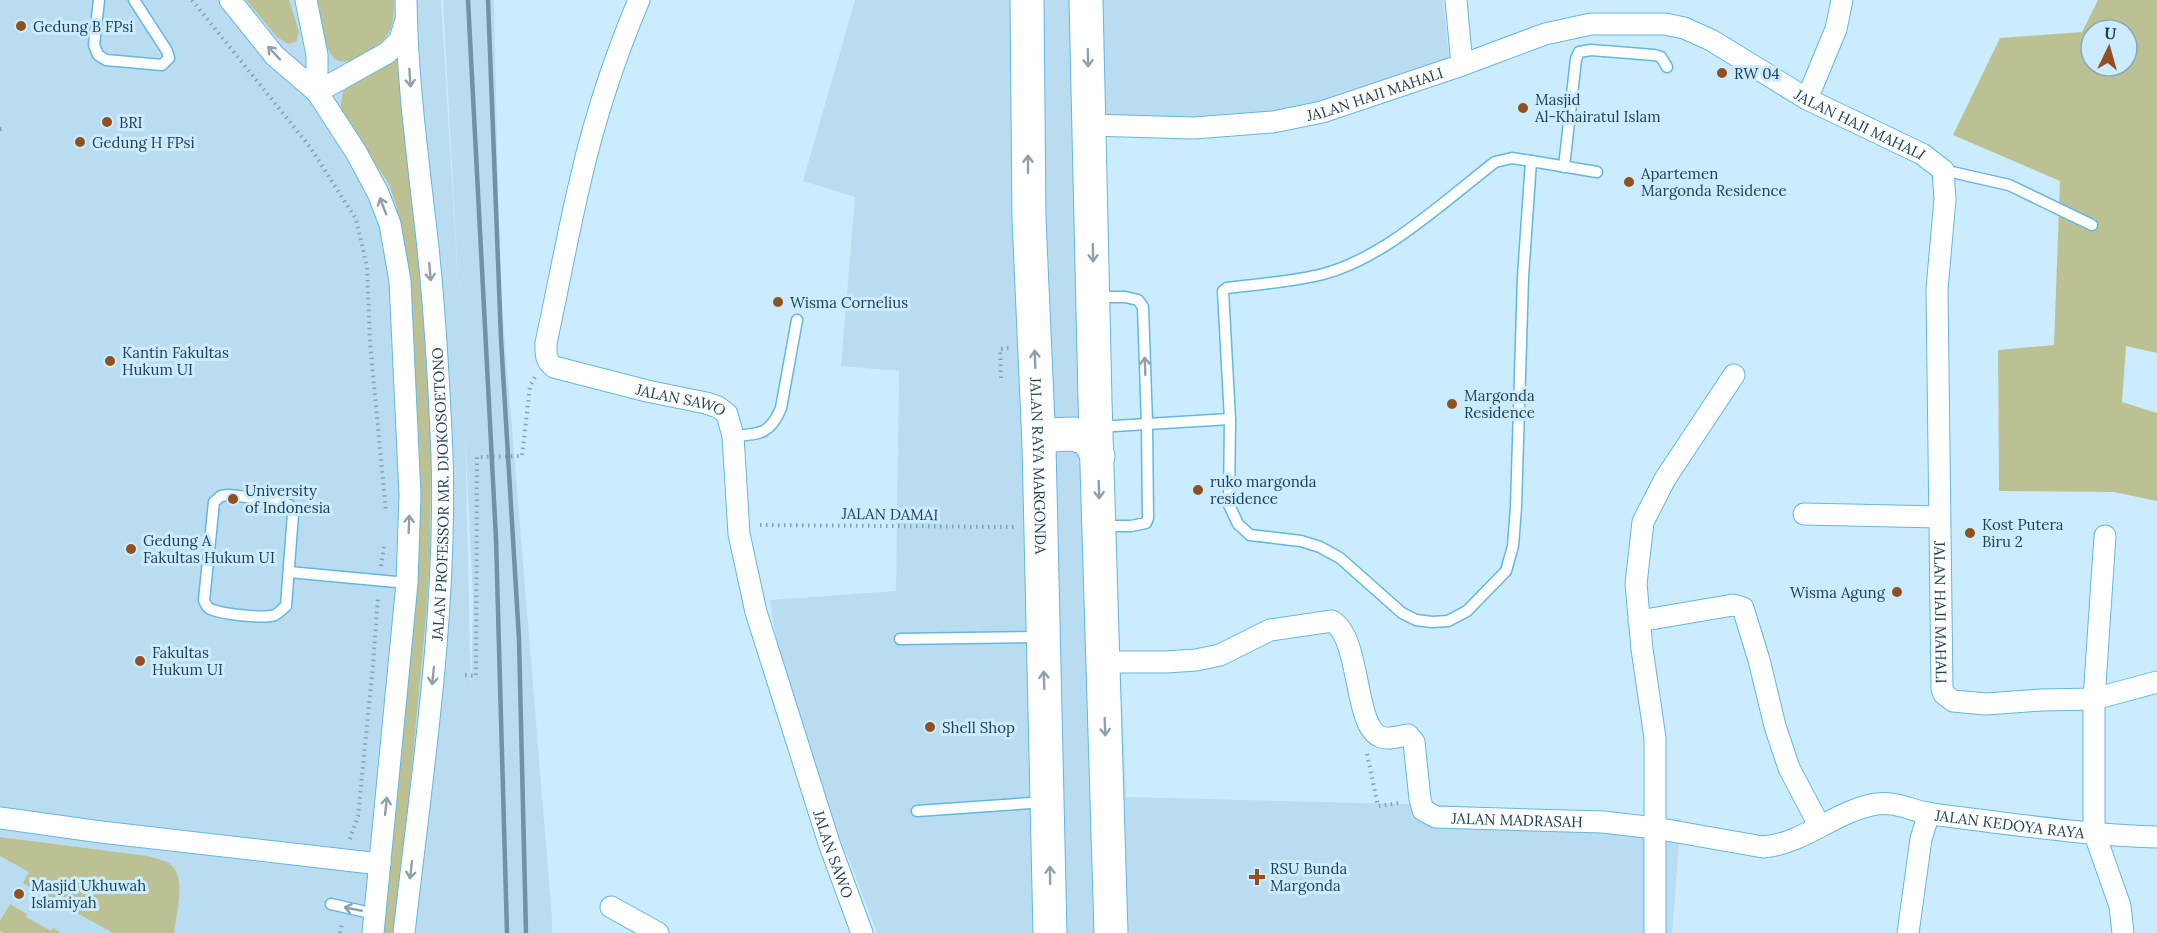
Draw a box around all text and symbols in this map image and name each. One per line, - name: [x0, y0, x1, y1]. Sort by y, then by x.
- place label: Gedung B FPsi: [33, 17, 133, 36]
- north arrow: [2079, 18, 2139, 78]
- marker: Gedung B FPsi: [14, 19, 28, 33]
- text: U: [2103, 23, 2117, 44]
- one-way arrow: [267, 45, 281, 60]
- one-way arrow: [1082, 48, 1093, 68]
- street label: JALAN HAJI MAHALI: [1304, 63, 1445, 125]
- place label: RW 04: [1734, 64, 1780, 83]
- marker: RW 04: [1715, 66, 1729, 80]
- one-way arrow: [404, 67, 415, 87]
- street label: JALAN HAJI MAHALI: [1790, 84, 1930, 163]
- place label: Masjid Al-Khairatul Islam: [1534, 90, 1661, 126]
- marker: Masjid Al-Khairatul Islam: [1516, 101, 1530, 115]
- place label: BRI: [119, 113, 143, 132]
- marker: BRI: [100, 115, 114, 129]
- place label: Gedung H FPsi: [92, 133, 195, 152]
- marker: Gedung H FPsi: [73, 135, 87, 149]
- one-way arrow: [1022, 154, 1034, 174]
- place label: Apartemen Margonda Residence: [1640, 164, 1787, 200]
- marker: Apartemen Margonda Residence: [1622, 175, 1636, 189]
- one-way arrow: [377, 197, 388, 216]
- one-way arrow: [1087, 243, 1098, 263]
- one-way arrow: [424, 261, 435, 281]
- place label: Wisma Cornelius: [790, 293, 908, 312]
- marker: Wisma Cornelius: [771, 295, 785, 309]
- place label: Kantin Fakultas Hukum UI: [122, 343, 229, 379]
- street label: JALAN PROFESSOR MR. DJOKOSOETONO: [427, 347, 452, 642]
- one-way arrow: [1030, 349, 1041, 369]
- marker: Kantin Fakultas Hukum UI: [103, 354, 117, 368]
- one-way arrow: [1140, 356, 1151, 376]
- street label: JALAN RAYA MARGONDA: [1026, 376, 1051, 555]
- street label: JALAN SAWO: [633, 379, 731, 420]
- place label: Margonda Residence: [1464, 386, 1535, 422]
- marker: Margonda Residence: [1445, 397, 1459, 411]
- place label: ruko margonda residence: [1210, 472, 1317, 508]
- one-way arrow: [1093, 480, 1104, 500]
- place label: University of Indonesia: [245, 481, 331, 517]
- marker: ruko margonda residence: [1191, 483, 1205, 497]
- marker: University of Indonesia: [226, 492, 240, 506]
- street label: JALAN DAMAI: [840, 504, 939, 524]
- one-way arrow: [404, 515, 415, 535]
- place label: Kost Putera Biru 2: [1982, 515, 2064, 551]
- marker: Kost Putera Biru 2: [1963, 526, 1977, 540]
- place label: Gedung A Fakultas Hukum UI: [143, 531, 275, 567]
- street label: JALAN HAJI MAHALI: [1931, 540, 1951, 684]
- marker: Gedung A Fakultas Hukum UI: [124, 542, 138, 556]
- place label: Wisma Agung: [1790, 583, 1886, 602]
- marker: Wisma Agung: [1890, 585, 1904, 599]
- place label: Fakultas Hukum UI: [152, 643, 223, 679]
- marker: Fakultas Hukum UI: [133, 654, 147, 668]
- one-way arrow: [427, 666, 438, 686]
- one-way arrow: [1038, 670, 1050, 690]
- one-way arrow: [1099, 717, 1111, 737]
- place label: Shell Shop: [942, 718, 1015, 737]
- marker: Shell Shop: [923, 720, 937, 734]
- one-way arrow: [381, 797, 392, 816]
- street label: JALAN KEDOYA RAYA: [1933, 805, 2086, 842]
- street label: JALAN SAWO: [809, 807, 858, 901]
- street label: JALAN MADRASAH: [1450, 808, 1583, 831]
- one-way arrow: [405, 859, 416, 879]
- place label: RSU Bunda Margonda: [1270, 859, 1347, 895]
- one-way arrow: [1044, 865, 1055, 885]
- marker: RSU Bunda Margonda: [1248, 868, 1266, 886]
- place label: Masjid Ukhuwah Islamiyah: [31, 876, 146, 912]
- marker: Masjid Ukhuwah Islamiyah: [12, 887, 26, 901]
- one-way arrow: [344, 903, 363, 914]

